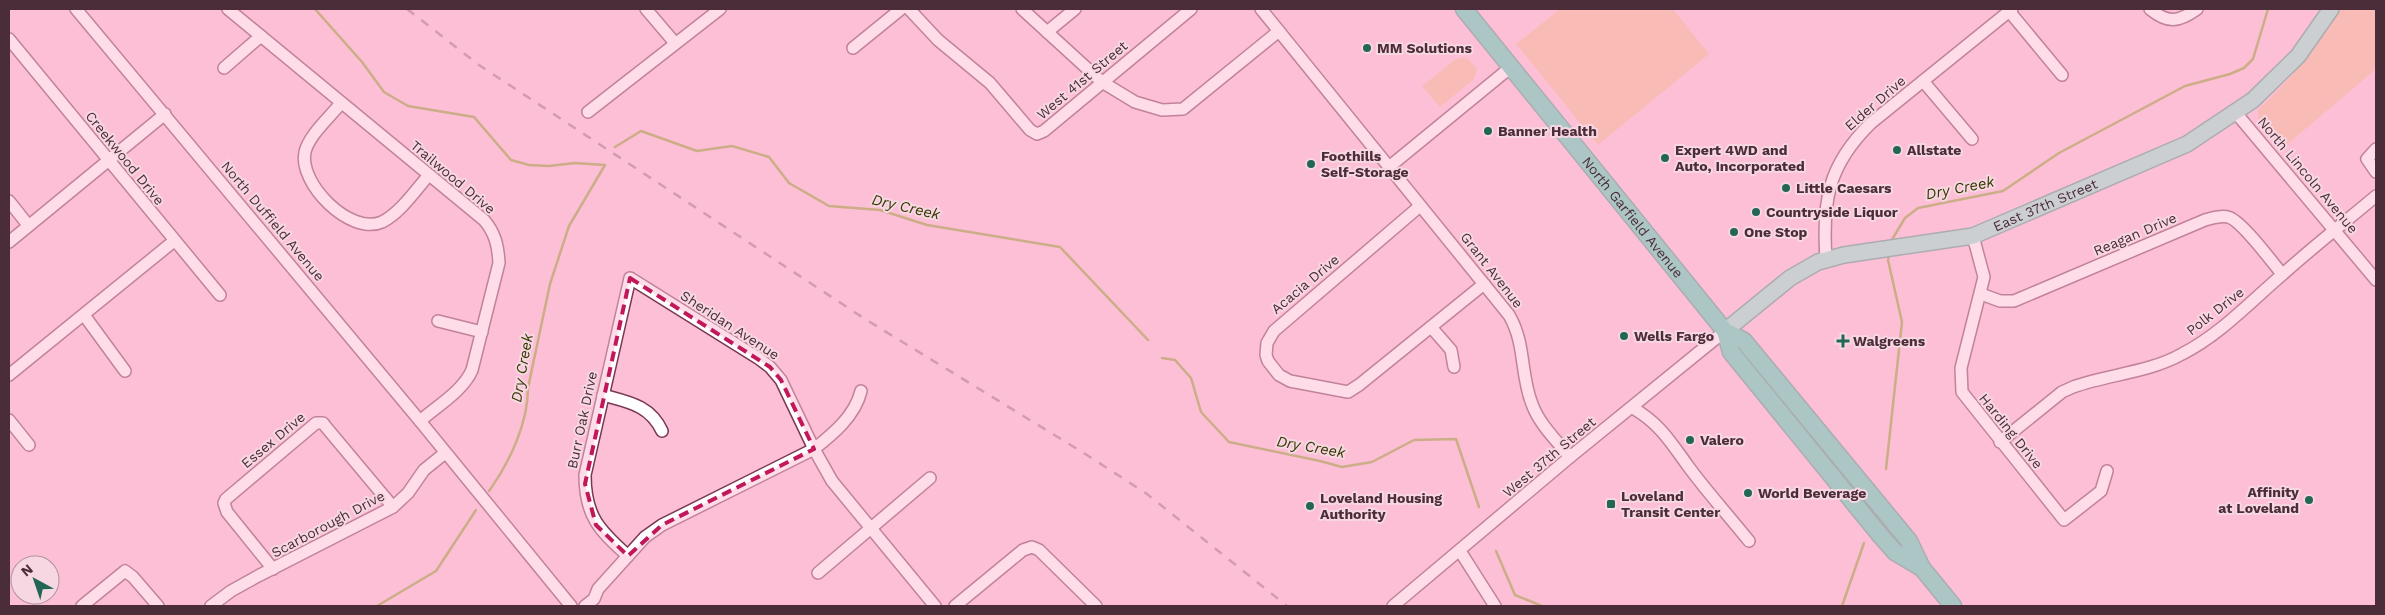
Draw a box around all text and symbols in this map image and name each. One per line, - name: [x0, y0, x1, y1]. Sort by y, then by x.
- street label: West 41st Street: [1034, 37, 1131, 122]
- place label: MM Solutions: [1377, 40, 1472, 56]
- marker: MM Solutions: [1361, 42, 1373, 54]
- street label: Elder Drive: [1841, 72, 1909, 134]
- street label: Creekwood Drive: [82, 108, 168, 208]
- street label: North Lincoln Avenue: [2255, 114, 2361, 236]
- place label: Banner Health: [1498, 123, 1597, 139]
- marker: Banner Health: [1482, 125, 1494, 137]
- street label: Trailwood Drive: [408, 137, 498, 217]
- place label: Expert 4WD and Auto, Incorporated: [1675, 142, 1805, 174]
- place label: Allstate: [1907, 142, 1961, 158]
- marker: Allstate: [1891, 144, 1903, 156]
- place label: Foothills Self-Storage: [1321, 148, 1409, 180]
- marker: Expert 4WD and Auto, Incorporated: [1659, 152, 1671, 164]
- street label: North Garfield Avenue: [1579, 153, 1687, 281]
- street label: North Duffield Avenue: [218, 158, 328, 284]
- marker: Foothills Self-Storage: [1305, 158, 1317, 170]
- water label: Dry Creek: [1924, 172, 1997, 203]
- street label: East 37th Street: [1991, 175, 2100, 234]
- place label: Little Caesars: [1796, 180, 1892, 196]
- marker: Little Caesars: [1780, 182, 1792, 194]
- water label: Dry Creek: [870, 190, 943, 224]
- place label: Countryside Liquor: [1766, 204, 1898, 220]
- marker: Countryside Liquor: [1750, 206, 1762, 218]
- street label: Reagan Drive: [2091, 209, 2179, 259]
- place label: One Stop: [1744, 224, 1808, 240]
- marker: One Stop: [1728, 226, 1740, 238]
- street label: Grant Avenue: [1457, 229, 1527, 311]
- street label: Acacia Drive: [1268, 251, 1342, 317]
- street label: Polk Drive: [2183, 284, 2247, 338]
- street label: Sheridan Avenue: [678, 287, 782, 363]
- place label: Wells Fargo: [1634, 328, 1714, 344]
- marker: Wells Fargo: [1618, 330, 1630, 342]
- water label: Dry Creek: [507, 331, 537, 404]
- place label: Walgreens: [1853, 333, 1926, 349]
- marker: Walgreens: [1837, 335, 1849, 347]
- street label: Burr Oak Drive: [564, 370, 600, 470]
- street label: Harding Drive: [1976, 390, 2046, 472]
- street label: Essex Drive: [238, 409, 308, 471]
- street label: West 37th Street: [1499, 414, 1599, 500]
- water label: Dry Creek: [1275, 432, 1348, 462]
- place label: Valero: [1700, 432, 1744, 448]
- marker: Valero: [1684, 434, 1696, 446]
- place label: Affinity at Loveland: [2218, 484, 2299, 516]
- place label: World Beverage: [1758, 485, 1866, 501]
- street label: Scarborough Drive: [269, 487, 387, 561]
- marker: World Beverage: [1742, 487, 1754, 499]
- place label: Loveland Transit Center: [1621, 488, 1720, 520]
- place label: Loveland Housing Authority: [1320, 490, 1442, 522]
- marker: Affinity at Loveland: [2303, 494, 2315, 506]
- marker: Loveland Transit Center: [1605, 498, 1617, 510]
- marker: Loveland Housing Authority: [1304, 500, 1316, 512]
- north arrow: [10, 555, 60, 605]
- text: N: [18, 561, 36, 580]

